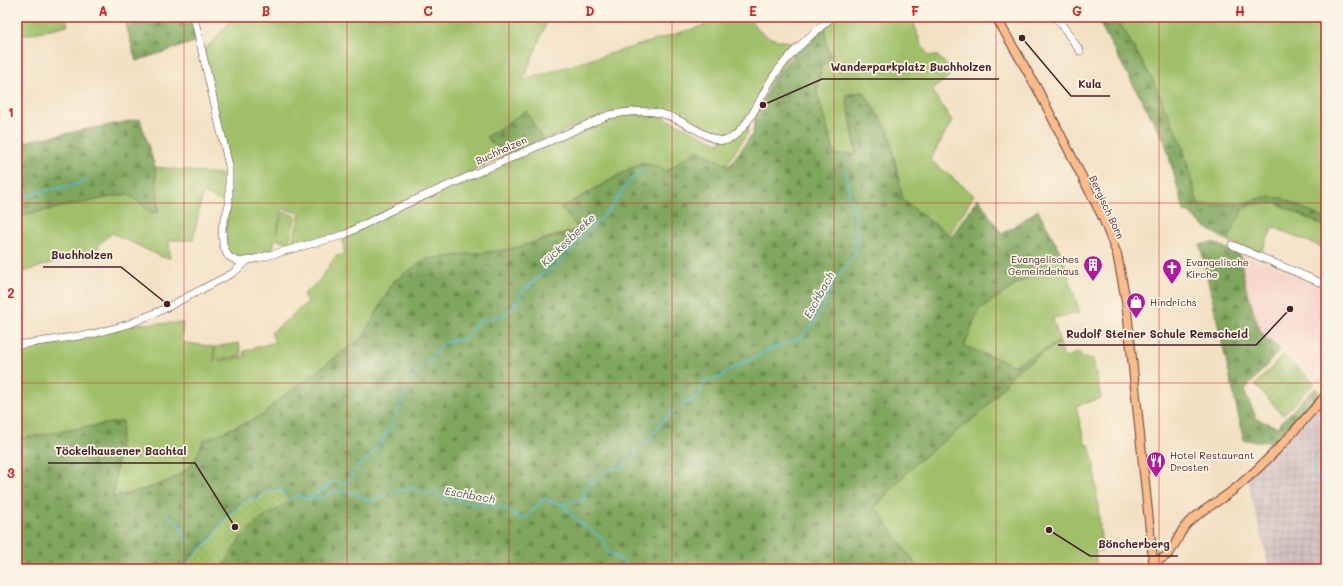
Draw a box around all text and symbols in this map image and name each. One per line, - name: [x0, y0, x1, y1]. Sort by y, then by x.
- text: A: [98, 2, 108, 19]
- text: B: [262, 2, 271, 19]
- text: C: [423, 2, 433, 19]
- text: D: [585, 2, 595, 19]
- text: E: [749, 2, 757, 19]
- text: F: [911, 2, 919, 19]
- text: G: [1072, 2, 1082, 19]
- text: H: [1235, 2, 1245, 19]
- callout: Wanderparkplatz Buchholzen: [822, 56, 999, 79]
- text: Wanderparkplatz Buchholzen: [831, 59, 991, 74]
- callout: Kula: [1071, 73, 1110, 96]
- text: Kula: [1078, 76, 1102, 91]
- text: 1: [8, 103, 14, 120]
- street label: Buchholzen: [473, 133, 529, 167]
- street label: Bergisch Born: [1086, 173, 1128, 241]
- water label: Kückesbeeke: [537, 210, 598, 270]
- callout: Buchholzen: [43, 244, 121, 267]
- text: Buchholzen: [51, 247, 113, 262]
- place label: Evangelisches Gemeindehaus: [1008, 252, 1079, 278]
- building icon: Evangelisches Gemeindehaus: [1082, 254, 1104, 282]
- place label: Evangelische Kirche: [1186, 255, 1249, 281]
- church icon: Evangelische Kirche: [1161, 257, 1183, 285]
- water label: Eschbach: [800, 269, 837, 321]
- text: 2: [7, 284, 15, 301]
- shop icon: Hindrichs: [1125, 291, 1147, 319]
- place label: Hindrichs: [1150, 295, 1197, 309]
- callout: Rudolf Steiner Schule Remscheid: [1058, 322, 1256, 345]
- text: Rudolf Steiner Schule Remscheid: [1066, 326, 1248, 341]
- callout: Töckelhausener Bachtal: [48, 440, 195, 463]
- text: Töckelhausener Bachtal: [55, 443, 187, 458]
- place label: Hotel Restaurant Drosten: [1170, 448, 1254, 474]
- restaurant icon: Hotel Restaurant Drosten: [1145, 450, 1167, 478]
- text: 3: [7, 464, 15, 481]
- water label: Eschbach: [444, 483, 496, 506]
- callout: Böncherberg: [1090, 533, 1178, 556]
- text: Böncherberg: [1098, 536, 1170, 551]

